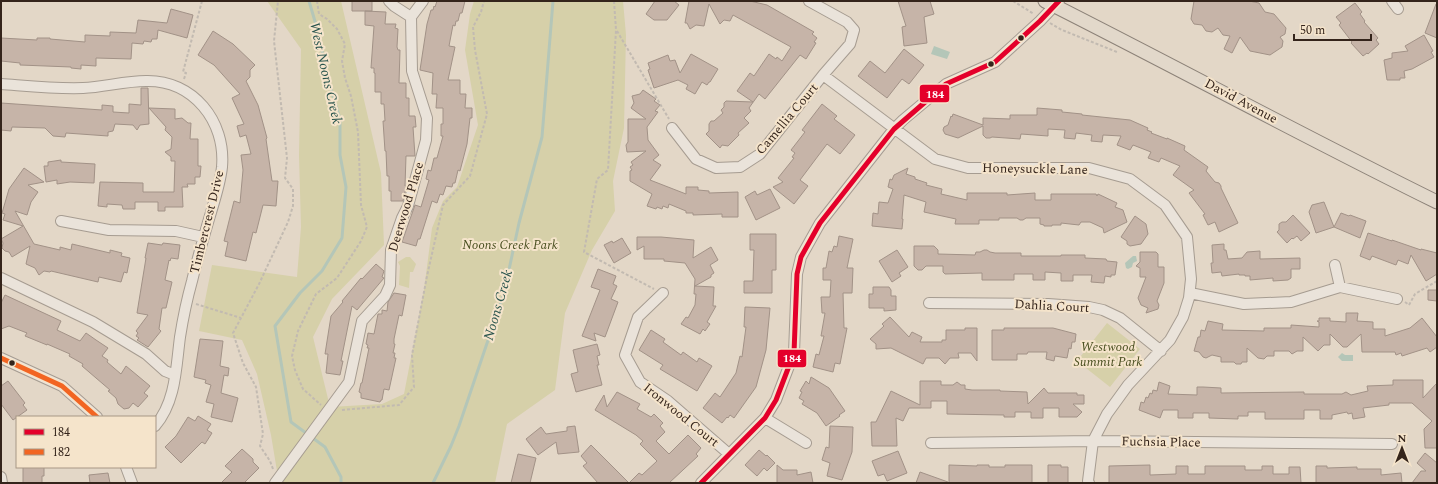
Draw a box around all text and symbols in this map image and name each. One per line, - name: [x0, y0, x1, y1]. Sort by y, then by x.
- scale bar: [1294, 16, 1371, 42]
- water label: West Noons Creek: [304, 20, 348, 127]
- text: 50 m: [1300, 21, 1325, 40]
- unlabelled marker: [1016, 33, 1026, 43]
- unlabelled marker: [986, 59, 996, 69]
- street label: David Avenue: [1201, 73, 1281, 129]
- street label: Camellia Court: [751, 79, 823, 159]
- line badge: 184: [919, 84, 950, 103]
- text: 184: [926, 86, 945, 103]
- street label: Honeysuckle Lane: [982, 158, 1088, 180]
- street label: Deerwood Place: [383, 159, 429, 255]
- street label: Timbercrest Drive: [185, 168, 229, 276]
- park label: Noons Creek Park: [462, 235, 558, 255]
- water label: Noons Creek: [478, 267, 518, 343]
- street label: Dahlia Court: [1014, 294, 1090, 318]
- park label: Westwood Summit Park: [1074, 337, 1142, 372]
- line badge: 184: [777, 349, 807, 368]
- text: 184: [783, 350, 802, 367]
- unlabelled marker: [7, 358, 17, 368]
- street label: Ironwood Court: [639, 378, 724, 452]
- legend: [16, 416, 156, 468]
- text: 184: [52, 423, 70, 442]
- north arrow: [1382, 428, 1422, 468]
- text: N: [1398, 430, 1407, 447]
- street label: Fuchsia Place: [1121, 431, 1201, 453]
- text: 182: [52, 443, 70, 462]

